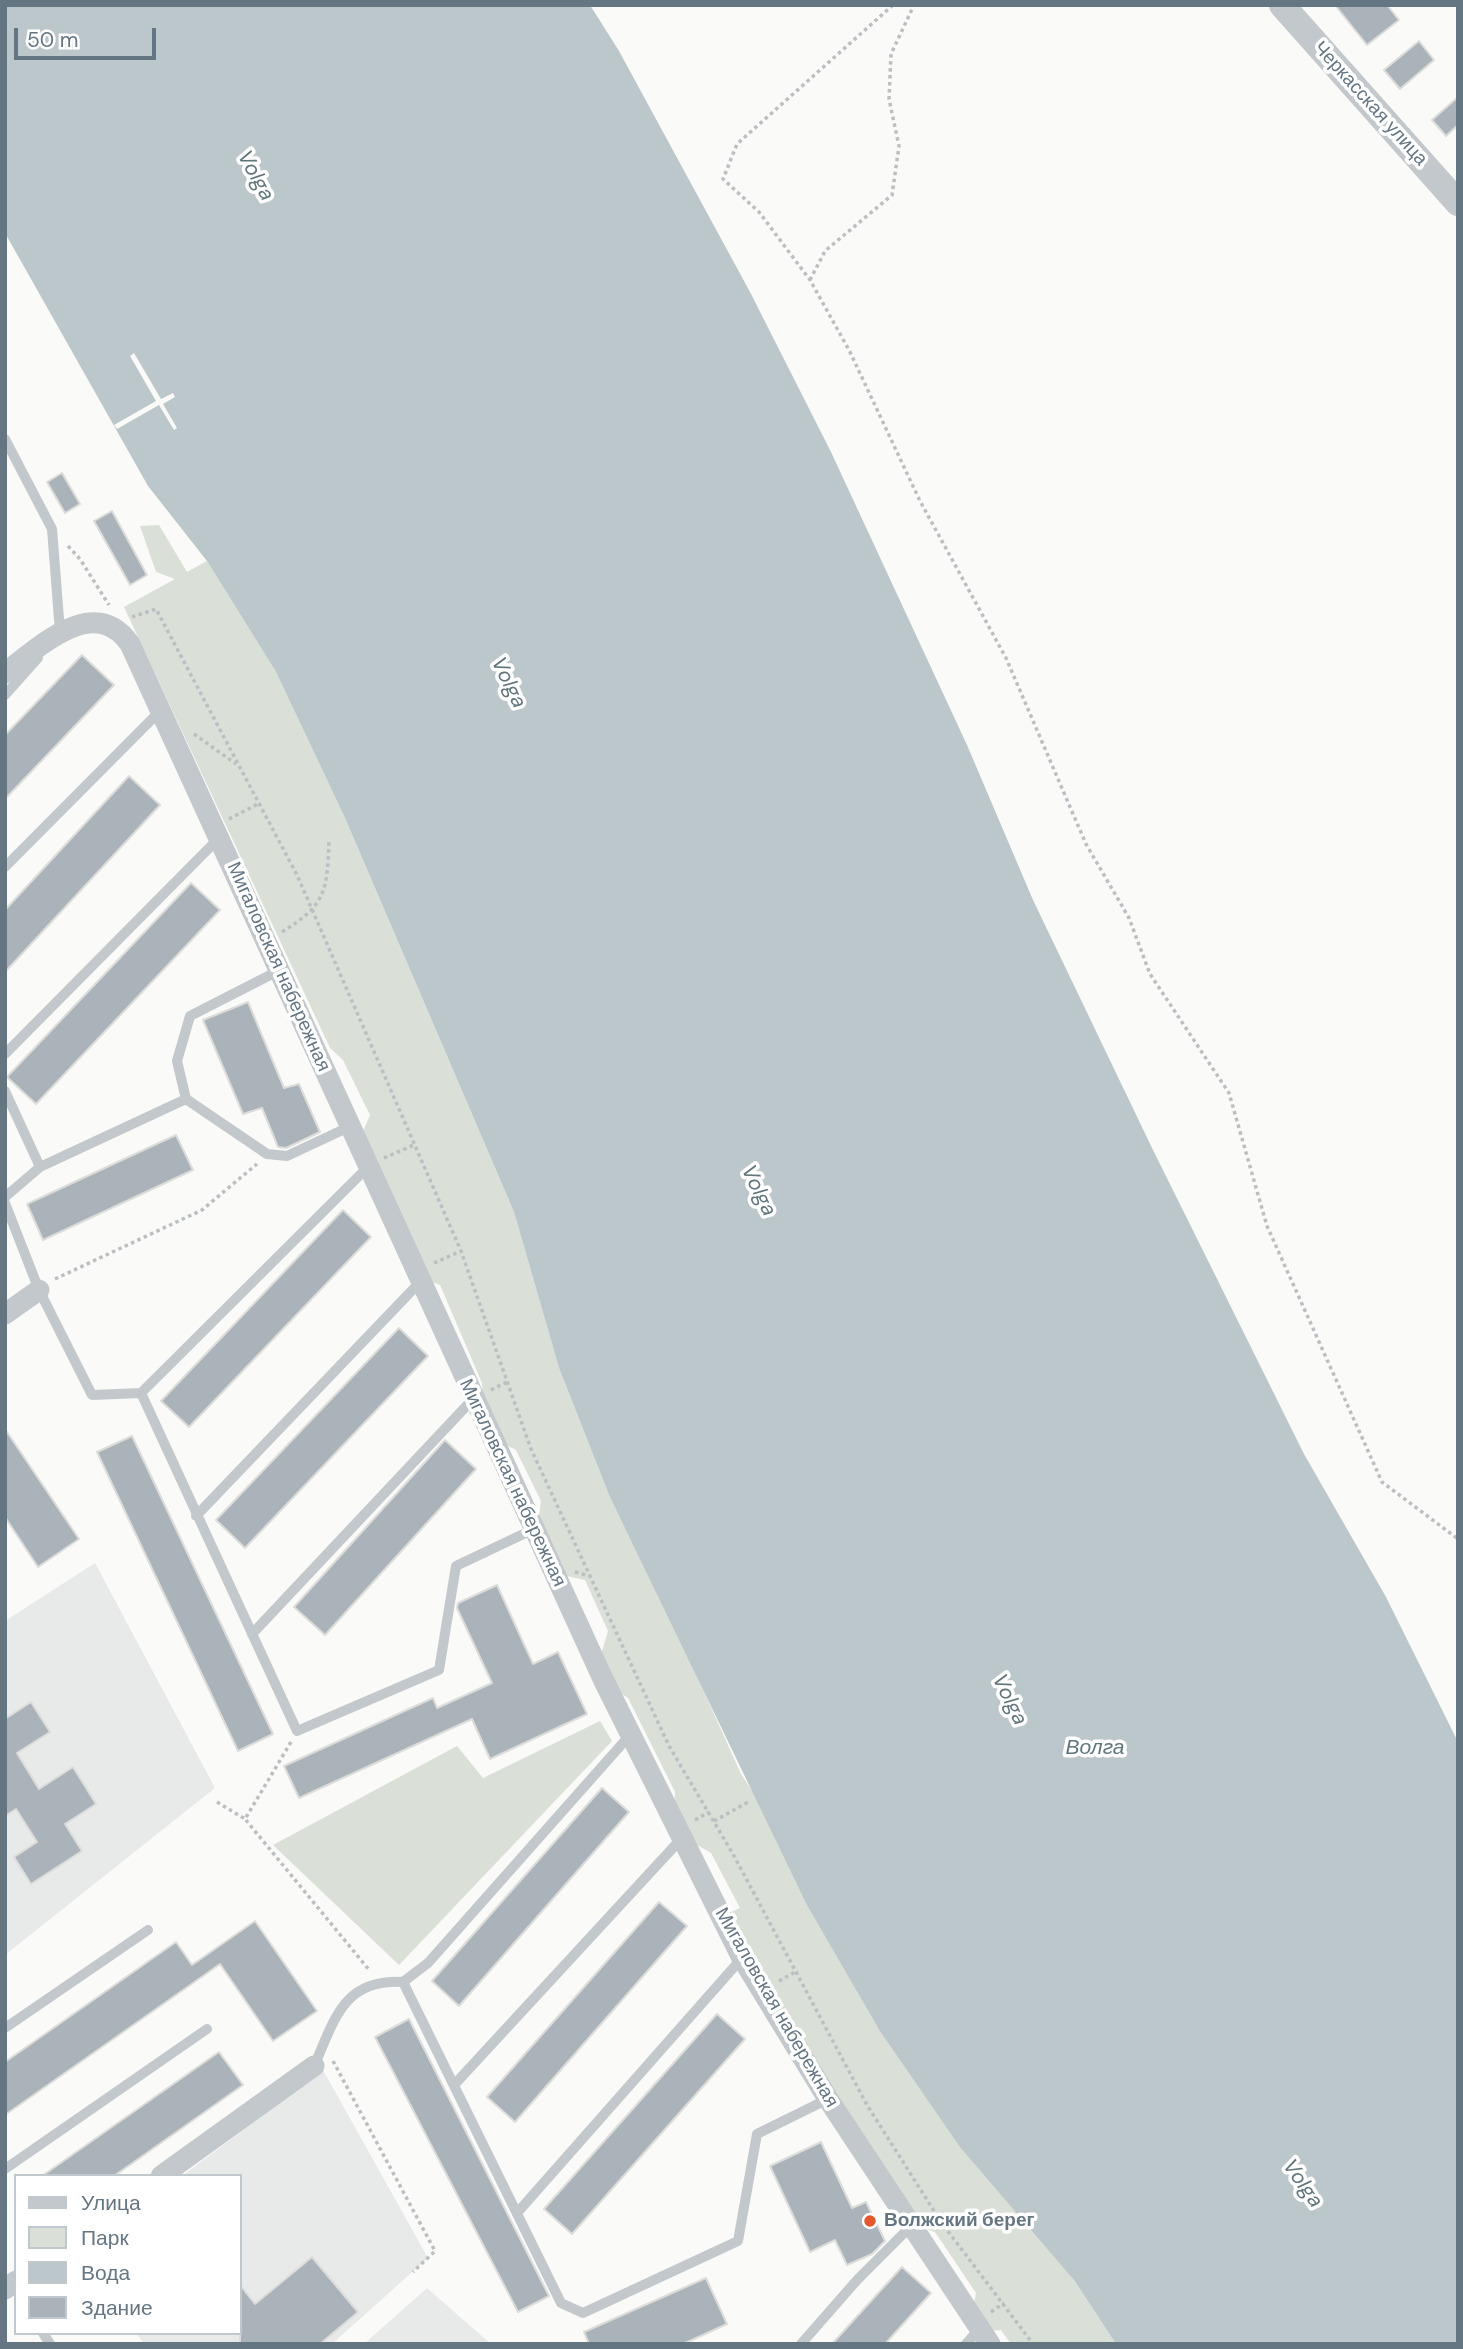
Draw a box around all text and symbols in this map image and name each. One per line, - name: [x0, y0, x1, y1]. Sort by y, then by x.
- scale bar: [18, 14, 159, 58]
- text: 50 m: [27, 26, 78, 54]
- street label: Черкасская улица: [1308, 37, 1432, 171]
- water label: Volga: [231, 146, 279, 206]
- water label: Volga: [485, 653, 531, 713]
- street label: Мигаловская набережная: [221, 859, 335, 1075]
- water label: Volga: [735, 1161, 781, 1221]
- street label: Мигаловская набережная: [454, 1375, 570, 1591]
- water label: Volga: [986, 1670, 1032, 1730]
- water label: Волга: [1066, 1735, 1124, 1761]
- street label: Мигаловская набережная: [709, 1904, 843, 2112]
- water label: Volga: [1276, 2155, 1328, 2213]
- legend: [14, 2174, 242, 2335]
- text: Улица: [81, 2189, 141, 2217]
- place label: Волжский берег: [884, 2210, 1034, 2232]
- marker: Волжский берег: [862, 2213, 878, 2229]
- text: Парк: [81, 2224, 129, 2252]
- text: Вода: [81, 2259, 130, 2287]
- text: Здание: [81, 2294, 153, 2322]

